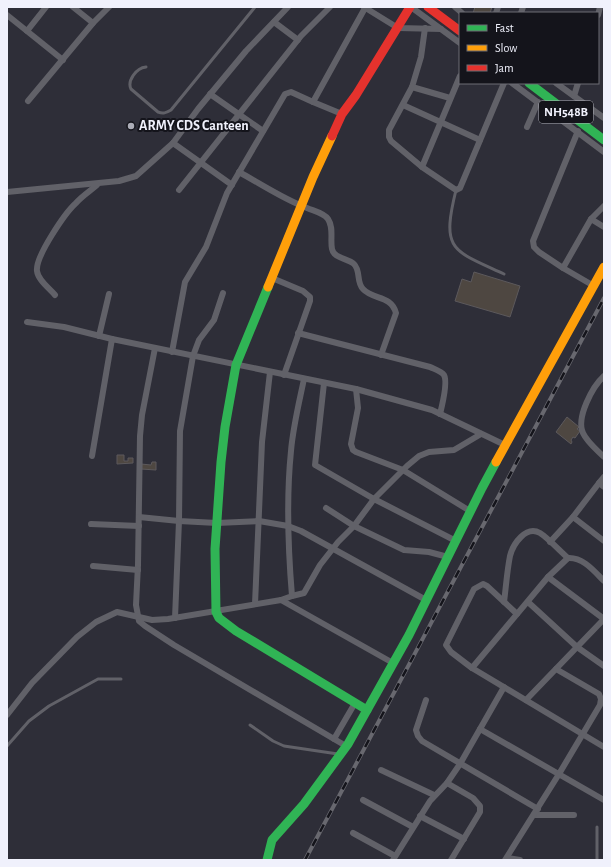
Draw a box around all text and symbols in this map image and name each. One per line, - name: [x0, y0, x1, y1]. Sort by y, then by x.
- legend: [459, 12, 599, 84]
- text: Fast: [495, 22, 514, 34]
- text: Slow: [495, 42, 517, 54]
- text: Jam: [495, 62, 514, 74]
- road number: NH548B: [539, 101, 593, 123]
- place label: ARMY CDS Canteen: [139, 119, 249, 133]
- marker: ARMY CDS Canteen: [126, 121, 136, 131]

